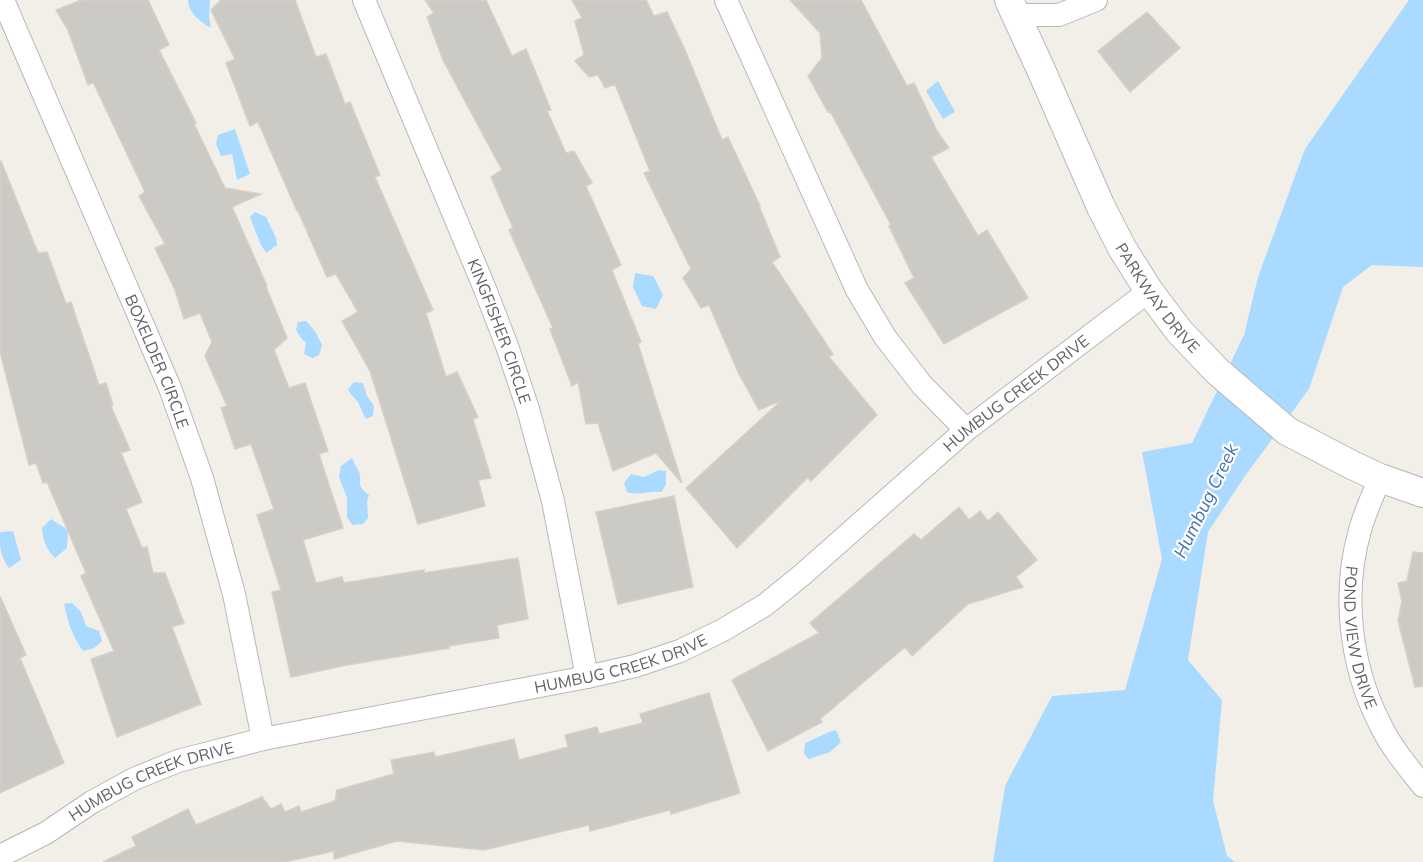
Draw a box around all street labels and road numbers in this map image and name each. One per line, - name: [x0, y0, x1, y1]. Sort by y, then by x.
- street label: PARKWAY DRIVE: [1111, 239, 1204, 357]
- street label: KINGFISHER CIRCLE: [463, 256, 536, 406]
- street label: BOXELDER CIRCLE: [121, 291, 194, 431]
- street label: HUMBUG CREEK DRIVE: [939, 330, 1093, 456]
- street label: POND VIEW DRIVE: [1340, 565, 1382, 712]
- street label: HUMBUG CREEK DRIVE: [532, 629, 710, 697]
- street label: HUMBUG CREEK DRIVE: [64, 737, 236, 825]

